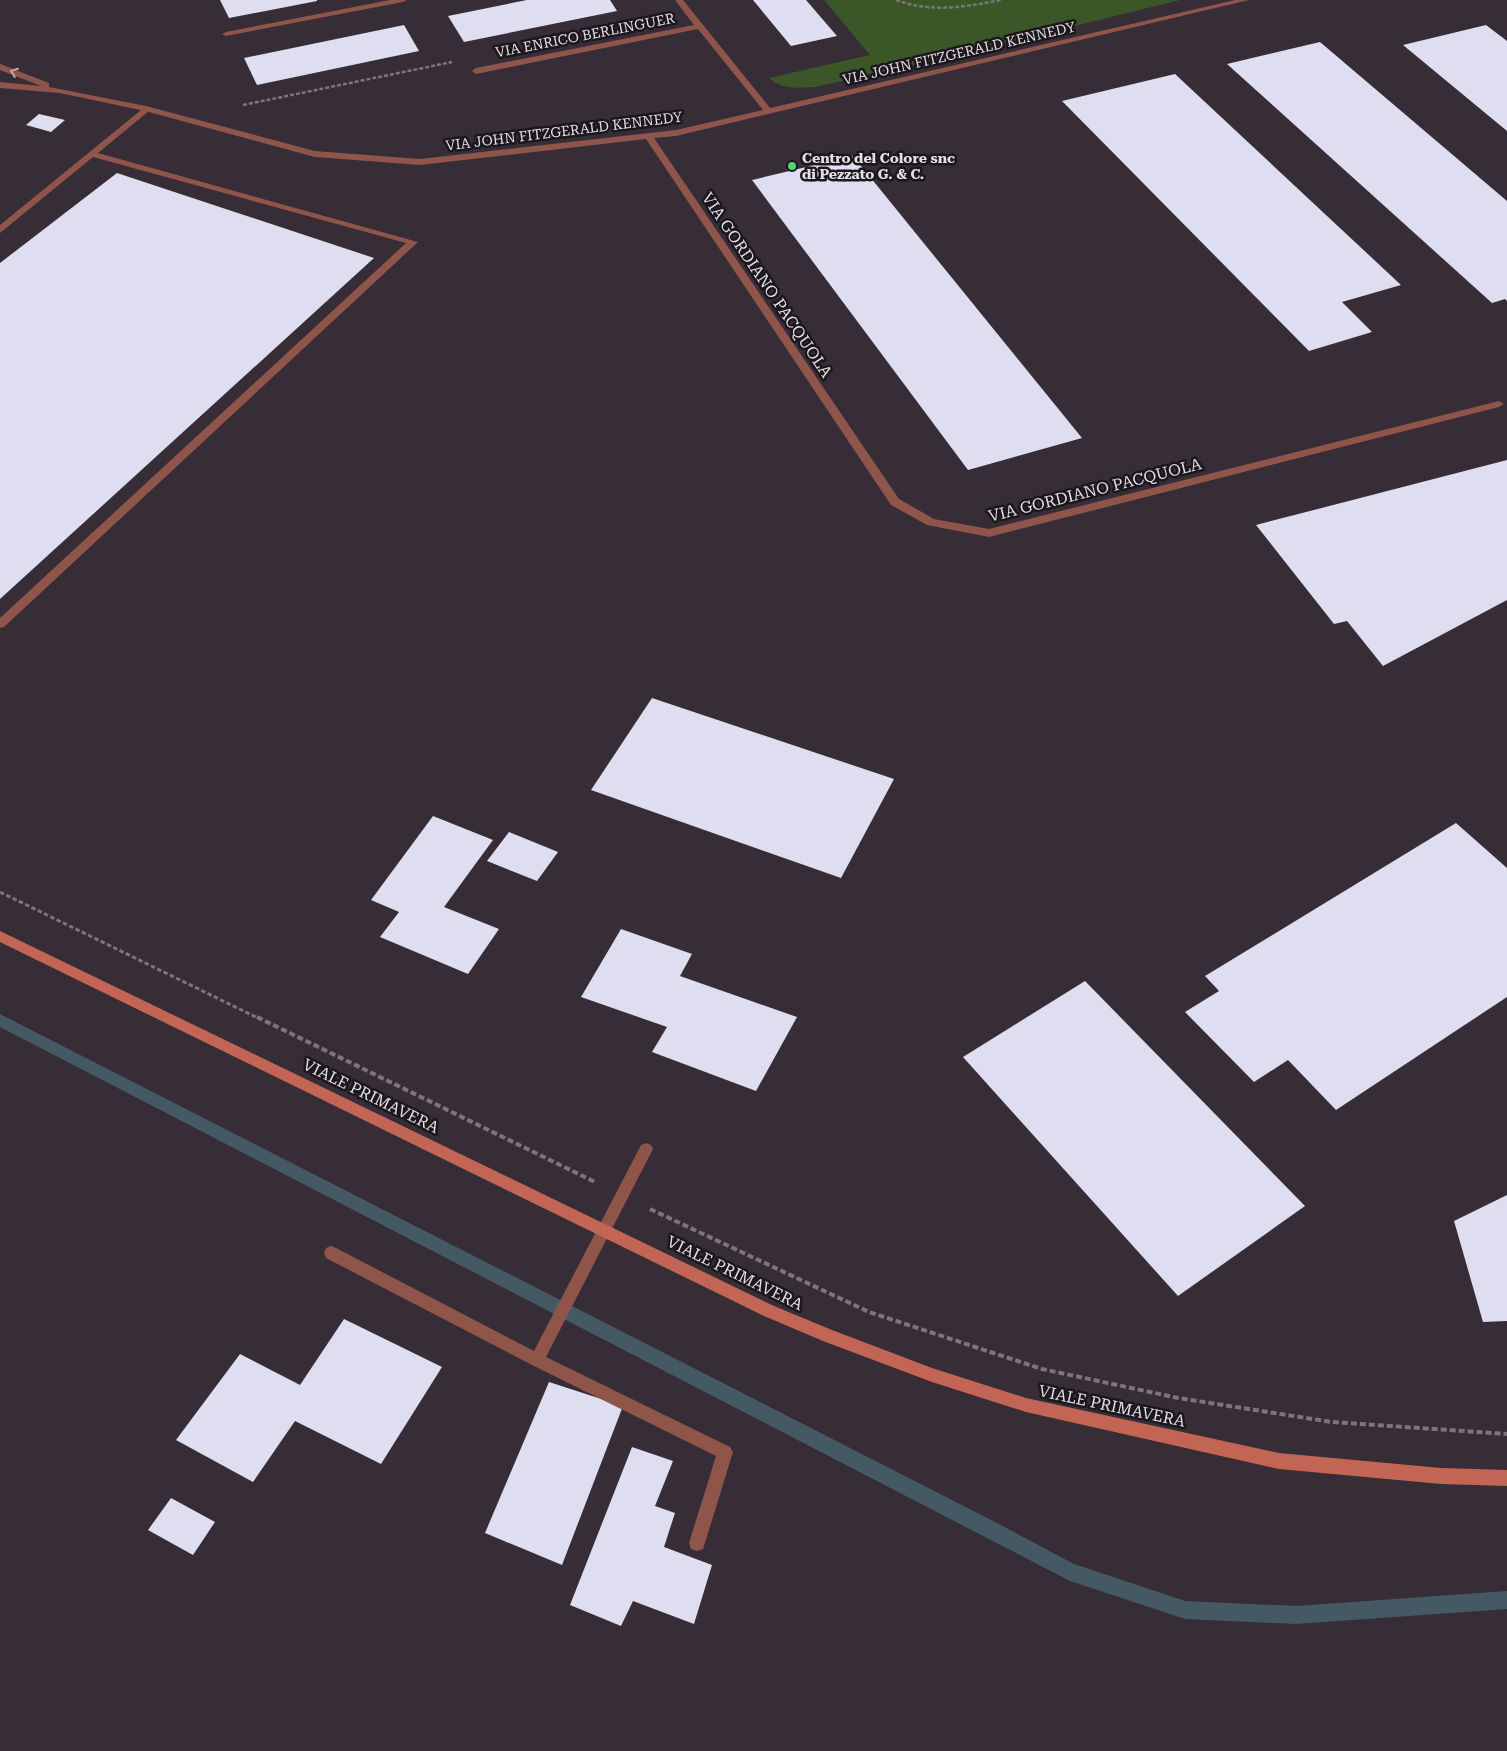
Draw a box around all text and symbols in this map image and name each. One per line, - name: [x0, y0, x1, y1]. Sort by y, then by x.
- street label: VIA ENRICO BERLINGUER: [494, 10, 676, 60]
- street label: VIA JOHN FITZGERALD KENNEDY: [841, 18, 1077, 88]
- one-way arrow: [10, 68, 19, 79]
- street label: VIA JOHN FITZGERALD KENNEDY: [445, 108, 684, 153]
- place label: Centro del Colore snc di Pezzato G. & C.: [802, 150, 955, 182]
- marker: Centro del Colore snc di Pezzato G. & C.: [786, 160, 798, 172]
- street label: VIA GORDIANO PACQUOLA: [698, 189, 837, 382]
- street label: VIA GORDIANO PACQUOLA: [986, 454, 1204, 526]
- street label: VIALE PRIMAVERA: [300, 1055, 443, 1138]
- street label: VIALE PRIMAVERA: [664, 1232, 807, 1315]
- street label: VIALE PRIMAVERA: [1037, 1381, 1188, 1431]

